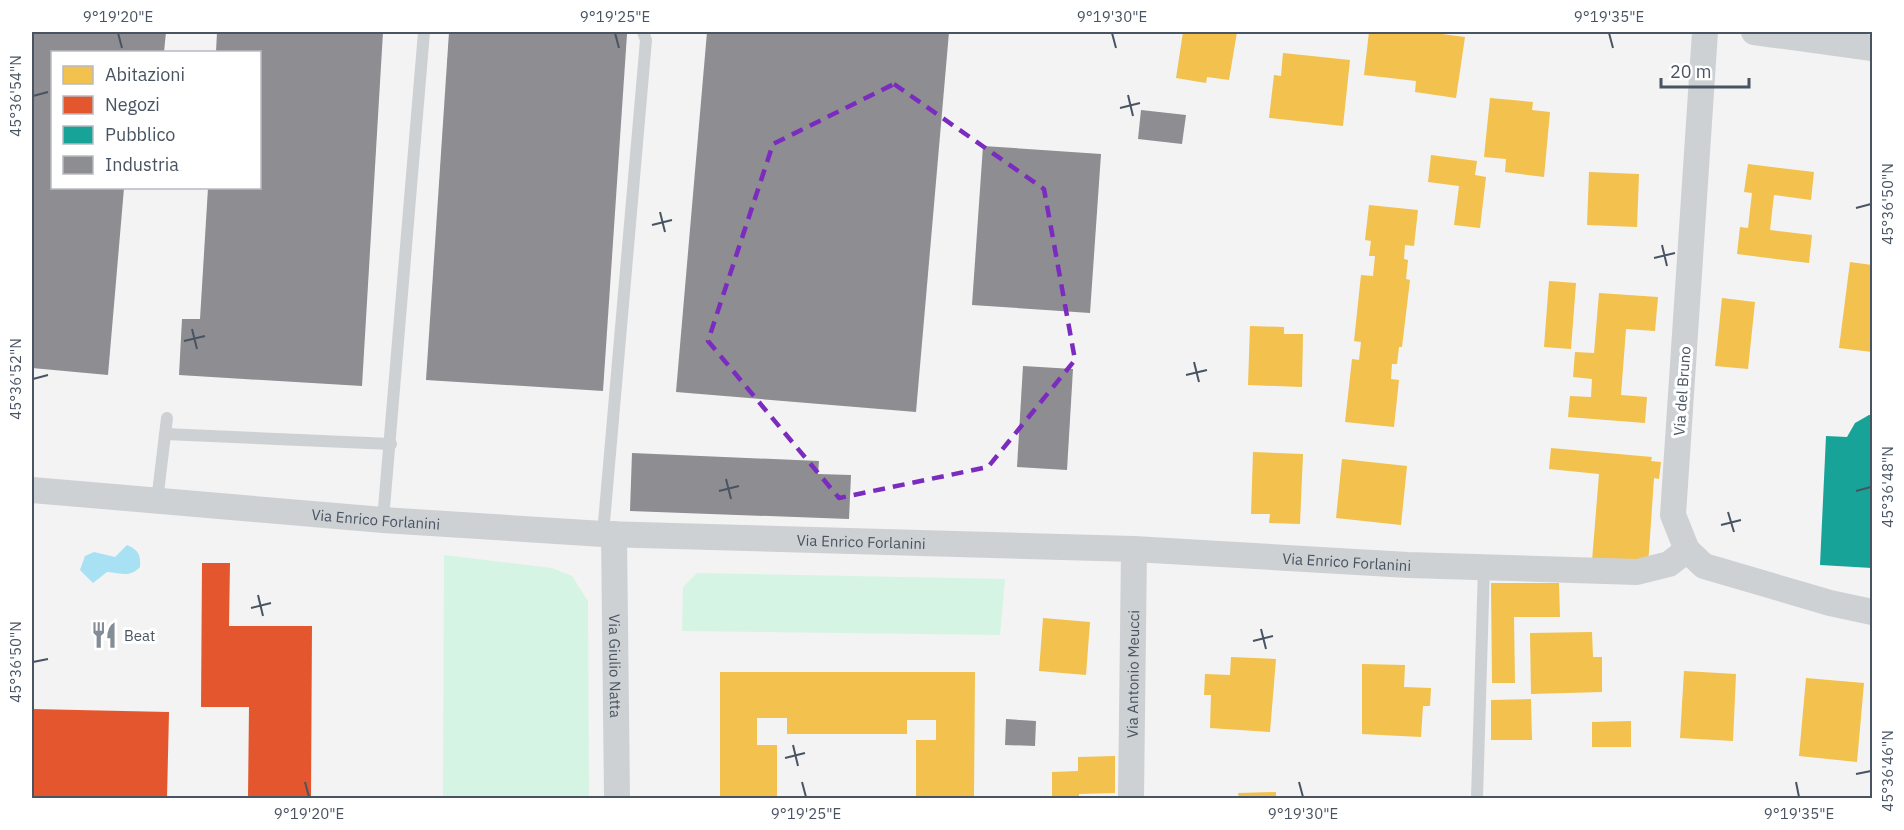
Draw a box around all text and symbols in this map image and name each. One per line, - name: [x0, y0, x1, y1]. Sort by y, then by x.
- text: 9°19'20"E: [83, 7, 153, 26]
- text: 9°19'25"E: [580, 7, 650, 26]
- text: 9°19'30"E: [1077, 7, 1147, 26]
- text: 9°19'35"E: [1574, 7, 1644, 26]
- legend: [51, 51, 261, 189]
- scale bar: [1661, 51, 1750, 89]
- text: 45°36'54"N: [6, 55, 25, 137]
- text: 20 m: [1670, 60, 1712, 83]
- text: Abitazioni: [105, 63, 185, 86]
- text: Negozi: [105, 93, 160, 116]
- text: Pubblico: [105, 123, 175, 146]
- text: Industria: [105, 153, 179, 176]
- text: 45°36'50"N: [1878, 163, 1897, 245]
- text: 45°36'52"N: [6, 338, 25, 420]
- street label: Via del Bruno: [1669, 346, 1695, 436]
- text: 45°36'48"N: [1878, 446, 1897, 528]
- street label: Via Enrico Forlanini: [311, 504, 441, 533]
- street label: Via Enrico Forlanini: [796, 530, 926, 553]
- street label: Via Enrico Forlanini: [1282, 548, 1411, 575]
- street label: Via Antonio Meucci: [1122, 610, 1143, 738]
- street label: Via Giulio Natta: [605, 614, 626, 718]
- restaurant icon: Beat: [89, 620, 119, 650]
- text: 45°36'50"N: [6, 621, 25, 703]
- place label: Beat: [124, 626, 155, 645]
- text: 45°36'46"N: [1878, 730, 1897, 812]
- text: 9°19'20"E: [274, 804, 344, 823]
- text: 9°19'25"E: [771, 804, 841, 823]
- text: 9°19'30"E: [1268, 804, 1338, 823]
- text: 9°19'35"E: [1764, 804, 1834, 823]

